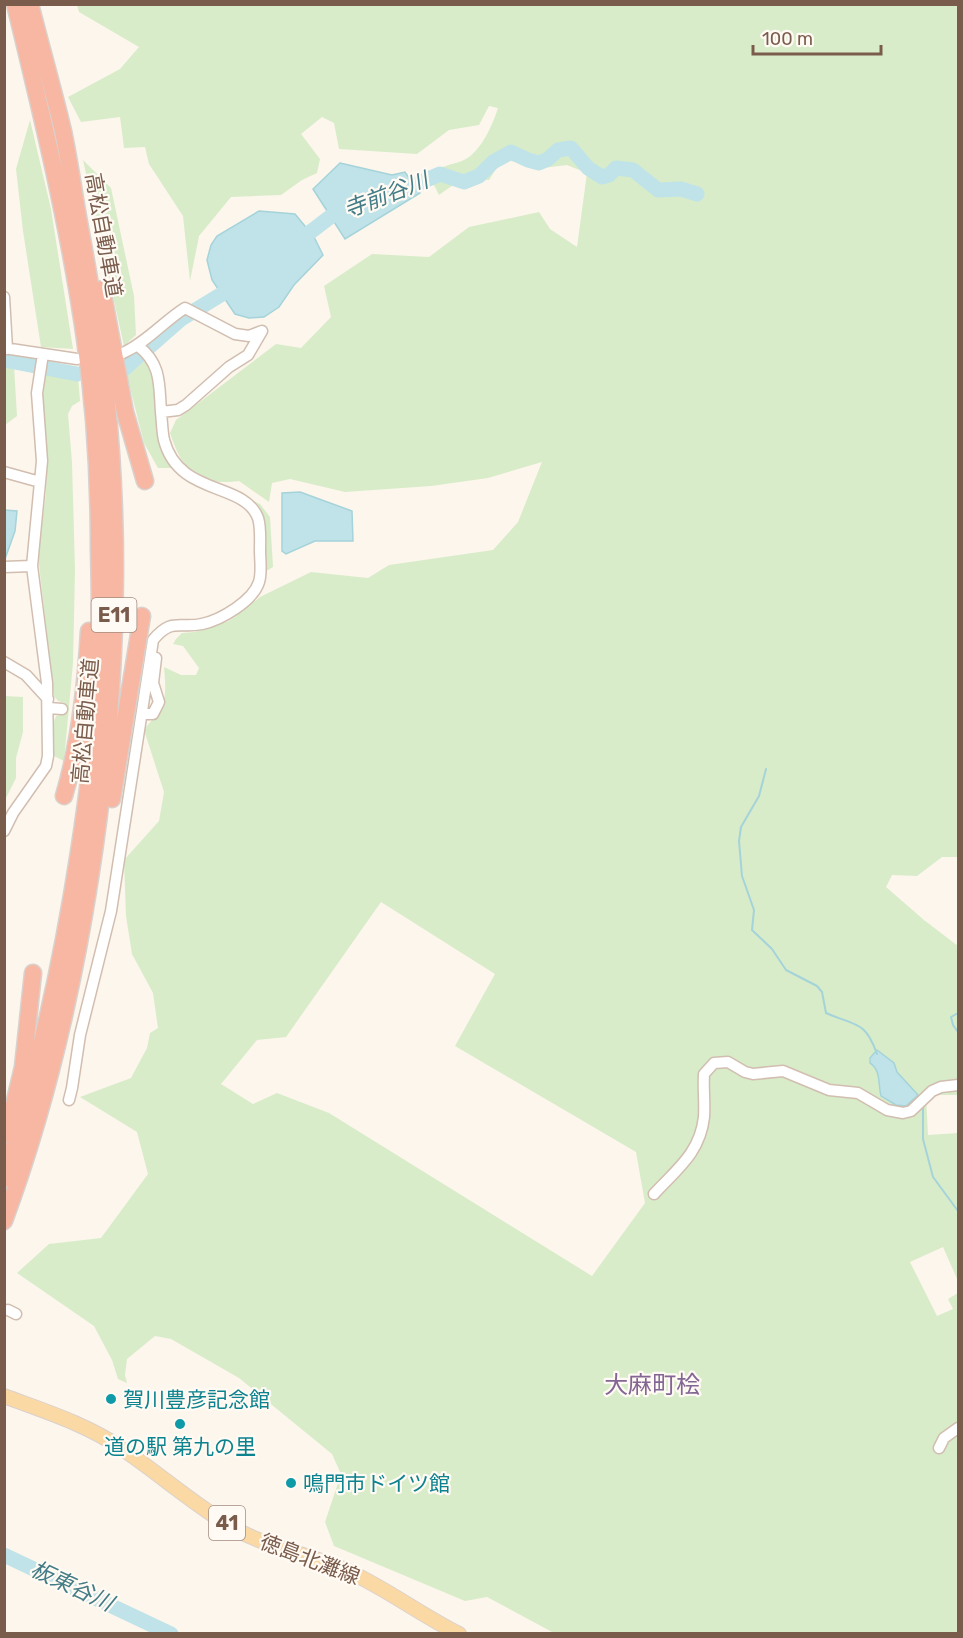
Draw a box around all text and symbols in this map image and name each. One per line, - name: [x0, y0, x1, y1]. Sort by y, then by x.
- scale bar: [753, 18, 880, 56]
- text: 100 m: [762, 28, 813, 50]
- water label: 寺前谷川: [340, 166, 434, 223]
- street label: 高松自動車道: [81, 171, 127, 299]
- road number: E11: [92, 598, 136, 632]
- street label: 高松自動車道: [67, 657, 103, 785]
- district label: 大麻町桧: [604, 1371, 700, 1399]
- place label: 賀川豊彦記念館: [123, 1387, 270, 1412]
- marker: 賀川豊彦記念館: [104, 1392, 118, 1406]
- marker: 道の駅 第九の里: [173, 1417, 187, 1431]
- place label: 道の駅 第九の里: [104, 1434, 256, 1459]
- place label: 鳴門市ドイツ館: [303, 1471, 450, 1496]
- marker: 鳴門市ドイツ館: [284, 1476, 298, 1490]
- road number: 41: [209, 1506, 245, 1540]
- street label: 徳島北灘線: [257, 1529, 363, 1589]
- water label: 板東谷川: [26, 1555, 119, 1618]

